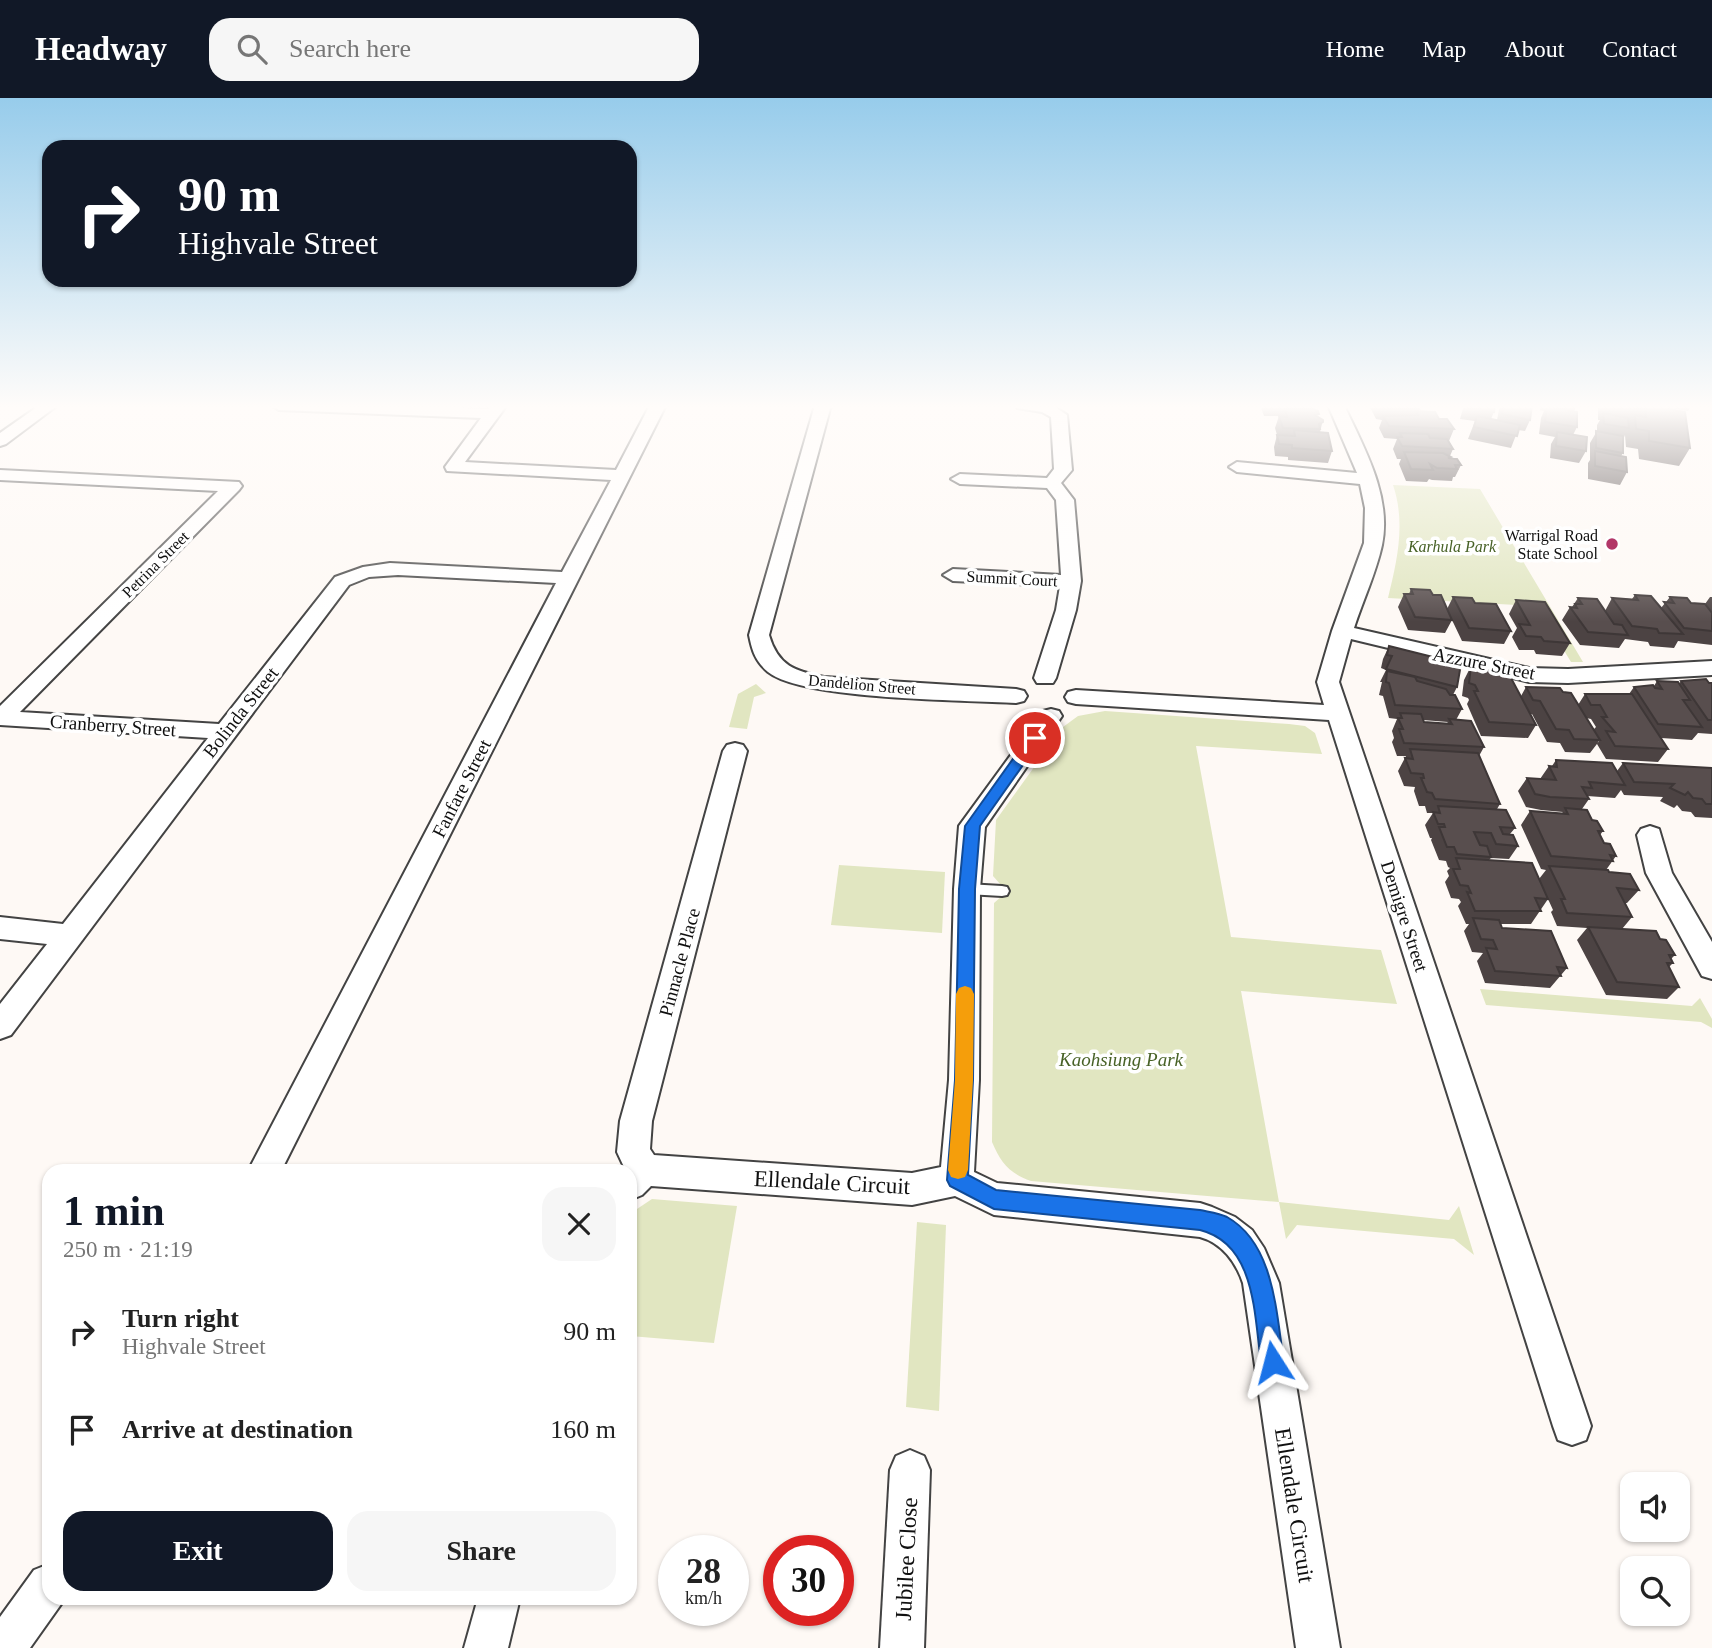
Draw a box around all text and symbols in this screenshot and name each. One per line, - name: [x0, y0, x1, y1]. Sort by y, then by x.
- search box: [209, 18, 699, 81]
- icon: search: [233, 30, 271, 68]
- text: Headway: [35, 31, 167, 67]
- text: Search here: [289, 34, 411, 63]
- text: Home: [1326, 36, 1384, 62]
- text: Map: [1422, 36, 1466, 62]
- text: About: [1504, 36, 1564, 62]
- text: Contact: [1602, 36, 1677, 62]
- text: 90 m: [178, 167, 280, 222]
- icon: right: [63, 168, 154, 259]
- text: Highvale Street: [178, 225, 378, 261]
- street label: Petrina Street: [119, 527, 192, 601]
- place label: Warrigal Road State School: [1505, 527, 1599, 562]
- marker: Warrigal Road State School: [1604, 536, 1620, 552]
- park label: Karhula Park: [1407, 538, 1497, 555]
- street label: Summit Court: [966, 568, 1058, 589]
- street label: Azzure Street: [1431, 643, 1538, 684]
- street label: Bolinda Street: [198, 662, 283, 762]
- street label: Dandelion Street: [807, 671, 917, 698]
- pin: [1005, 708, 1065, 768]
- street label: Cranberry Street: [49, 711, 177, 740]
- icon: arrive: [1016, 719, 1054, 757]
- street label: Fanfare Street: [428, 735, 495, 841]
- street label: Demigre Street: [1377, 858, 1433, 975]
- street label: Pinnacle Place: [655, 906, 704, 1019]
- park label: Kaohsiung Park: [1058, 1049, 1184, 1070]
- street label: Ellendale Circuit: [753, 1166, 911, 1199]
- button: close: [542, 1187, 616, 1261]
- text: 1 min: [63, 1188, 165, 1234]
- text: 250 m · 21:19: [63, 1237, 193, 1262]
- text: Turn right: [122, 1304, 239, 1333]
- icon: right: [63, 1313, 101, 1351]
- text: 90 m: [563, 1317, 616, 1346]
- position arrow: [1236, 1325, 1310, 1399]
- text: Highvale Street: [122, 1334, 266, 1359]
- icon: arrive: [63, 1411, 101, 1449]
- text: Arrive at destination: [122, 1415, 353, 1444]
- text: 160 m: [550, 1415, 616, 1444]
- street label: Ellendale Circuit: [1270, 1426, 1319, 1585]
- map controls: [1620, 1472, 1690, 1626]
- button: sound: [1620, 1472, 1690, 1542]
- street label: Jubilee Close: [891, 1497, 922, 1621]
- button: Exit: [63, 1511, 333, 1591]
- button: Share: [347, 1511, 616, 1591]
- speed limit sign: 30: [763, 1535, 854, 1626]
- text: 28: [686, 1552, 721, 1591]
- button: search: [1620, 1556, 1690, 1626]
- text: km/h: [685, 1588, 722, 1608]

